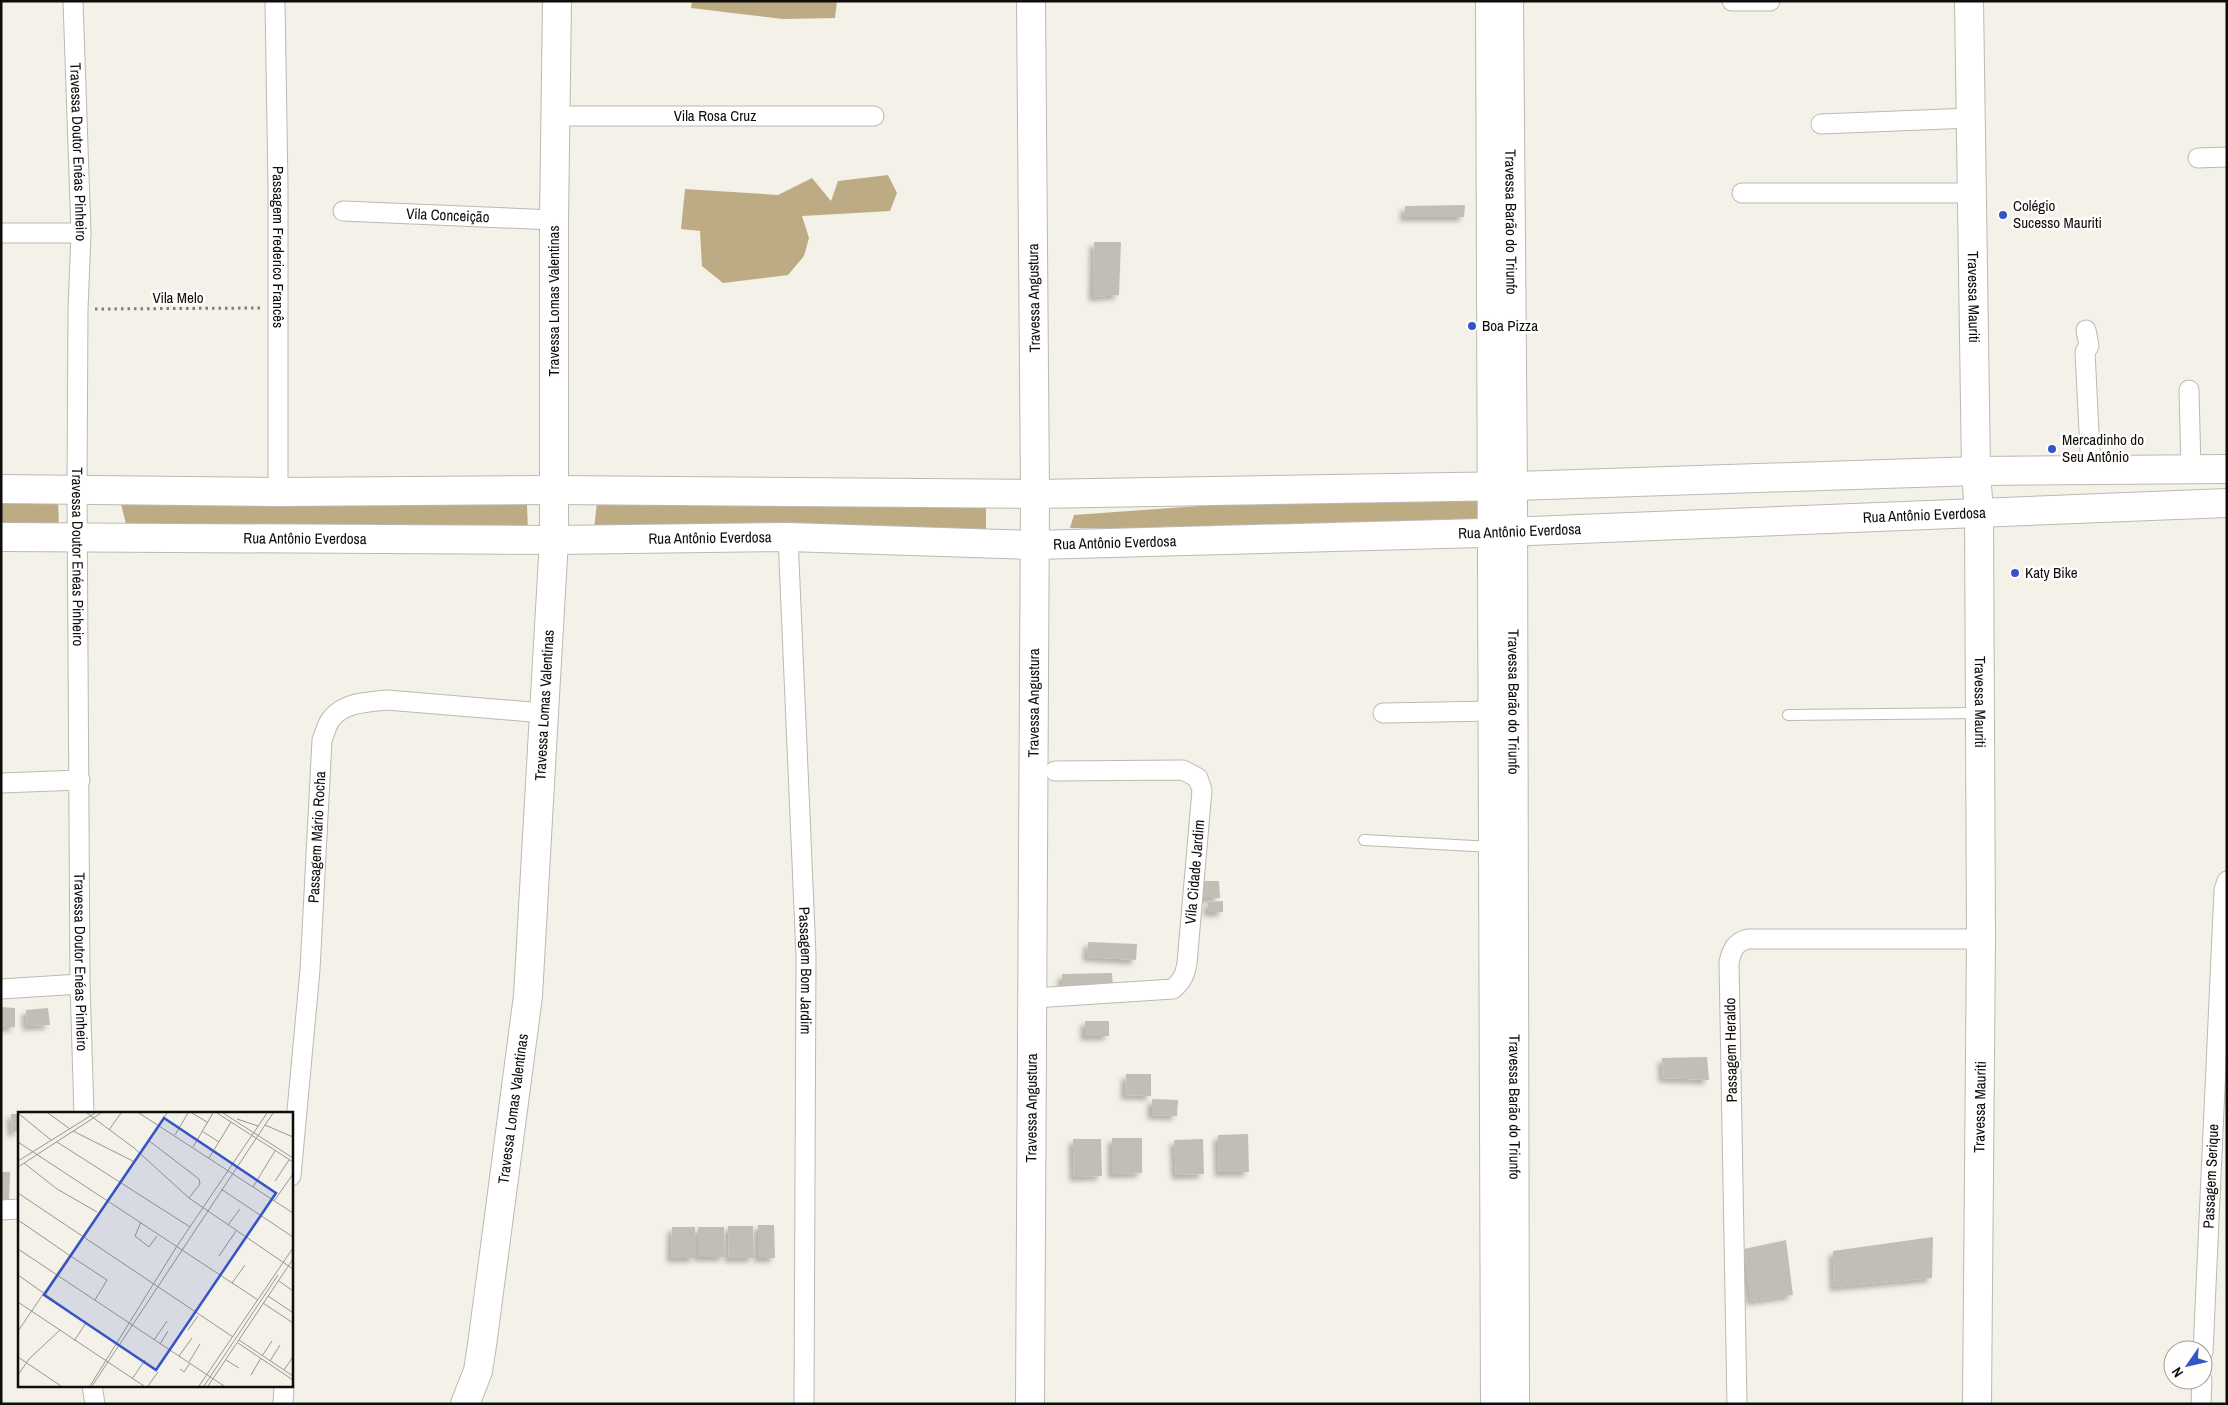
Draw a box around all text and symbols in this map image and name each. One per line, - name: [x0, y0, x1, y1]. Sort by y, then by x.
- street label: Travessa Doutor Enéas Pinheiro: [65, 62, 92, 242]
- street label: Vila Rosa Cruz: [674, 105, 756, 126]
- street label: Travessa Barão do Triunfo: [1500, 149, 1522, 295]
- street label: Passagem Frederico Francês: [268, 166, 289, 328]
- place label: Colégio Sucesso Mauriti: [2013, 195, 2102, 233]
- street label: Vila Conceição: [406, 203, 490, 227]
- marker: Colégio Sucesso Mauriti: [1997, 209, 2009, 221]
- street label: Travessa Lomas Valentinas: [543, 225, 564, 377]
- street label: Travessa Angustura: [1022, 243, 1045, 353]
- street label: Travessa Mauriti: [1963, 251, 1985, 343]
- street label: Vila Melo: [152, 287, 204, 308]
- place label: Boa Pizza: [1482, 315, 1538, 336]
- marker: Boa Pizza: [1466, 320, 1478, 332]
- place label: Mercadinho do Seu Antônio: [2062, 429, 2144, 467]
- marker: Mercadinho do Seu Antônio: [2046, 443, 2058, 455]
- street label: Travessa Doutor Enéas Pinheiro: [67, 467, 89, 646]
- street label: Rua Antônio Everdosa: [1862, 502, 1986, 528]
- street label: Rua Antônio Everdosa: [1458, 518, 1582, 544]
- street label: Rua Antônio Everdosa: [648, 526, 772, 549]
- street label: Rua Antônio Everdosa: [243, 527, 367, 549]
- street label: Rua Antônio Everdosa: [1053, 530, 1177, 555]
- place label: Katy Bike: [2025, 562, 2078, 583]
- marker: Katy Bike: [2009, 567, 2021, 579]
- street label: Travessa Lomas Valentinas: [529, 629, 559, 781]
- street label: Travessa Barão do Triunfo: [1503, 629, 1525, 775]
- street label: Travessa Angustura: [1023, 648, 1044, 758]
- street label: Travessa Mauriti: [1970, 656, 1991, 748]
- street label: Passagem Mário Rocha: [303, 770, 330, 904]
- street label: Vila Cidade Jardim: [1179, 819, 1209, 925]
- street label: Travessa Doutor Enéas Pinheiro: [69, 872, 93, 1052]
- street label: Passagem Bom Jardim: [794, 906, 817, 1035]
- street label: Passagem Heraldo: [1719, 997, 1742, 1102]
- street label: Travessa Lomas Valentinas: [492, 1032, 533, 1185]
- street label: Travessa Barão do Triunfo: [1504, 1034, 1526, 1180]
- street label: Travessa Angustura: [1020, 1053, 1042, 1163]
- street label: Travessa Mauriti: [1968, 1061, 1991, 1153]
- inset map: [18, 1112, 292, 1388]
- street label: Passagem Serique: [2198, 1123, 2223, 1229]
- north arrow: [2163, 1340, 2213, 1390]
- text: N: [2167, 1364, 2187, 1381]

